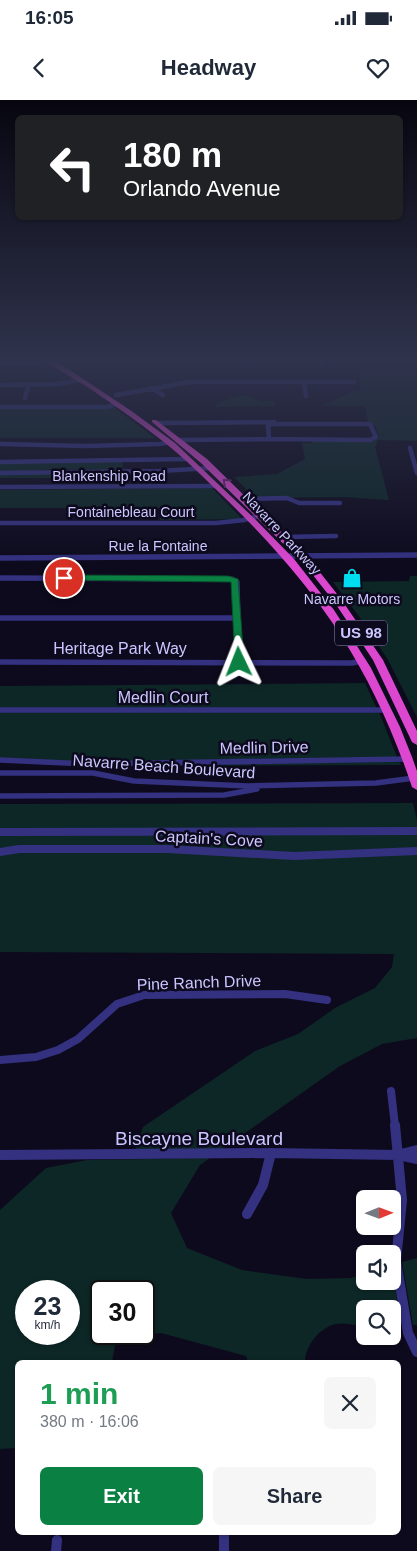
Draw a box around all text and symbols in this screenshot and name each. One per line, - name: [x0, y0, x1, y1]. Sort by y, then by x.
- text: 16:05: [25, 7, 74, 28]
- icon: back: [25, 54, 53, 82]
- icon: heart: [364, 54, 392, 82]
- text: Headway: [161, 55, 256, 80]
- icon: left: [40, 135, 105, 200]
- text: 180 m: [123, 135, 222, 174]
- text: Orlando Avenue: [123, 176, 280, 201]
- street label: Blankenship Road: [52, 468, 166, 484]
- one-way arrow: [223, 479, 232, 488]
- street label: Navarre Parkway: [240, 488, 324, 578]
- street label: Fontainebleau Court: [68, 504, 195, 520]
- street label: Rue la Fontaine: [109, 538, 208, 554]
- pin: [43, 557, 85, 599]
- icon: arrive: [50, 564, 78, 592]
- shop icon: Navarre Motors: [341, 567, 363, 589]
- place label: Navarre Motors: [304, 591, 400, 607]
- road number: US 98: [335, 620, 387, 646]
- position arrow: [212, 635, 264, 687]
- street label: Heritage Park Way: [53, 640, 187, 657]
- street label: Medlin Court: [118, 689, 209, 706]
- street label: Medlin Drive: [219, 738, 309, 757]
- street label: Navarre Beach Boulevard: [72, 752, 256, 781]
- street label: Captain's Cove: [155, 827, 263, 850]
- street label: Pine Ranch Drive: [137, 972, 262, 993]
- street label: Biscayne Boulevard: [115, 1128, 283, 1149]
- north arrow: [356, 1190, 401, 1235]
- map controls: [356, 1190, 401, 1345]
- button: sound: [356, 1245, 401, 1290]
- speed limit sign: 30: [90, 1280, 155, 1345]
- text: 23: [34, 1292, 61, 1320]
- button: search: [356, 1300, 401, 1345]
- text: km/h: [34, 1318, 61, 1332]
- text: 1 min: [40, 1377, 118, 1410]
- button: close: [324, 1377, 376, 1429]
- text: 380 m · 16:06: [40, 1413, 139, 1430]
- button: Exit: [40, 1467, 203, 1525]
- button: Share: [213, 1467, 376, 1525]

